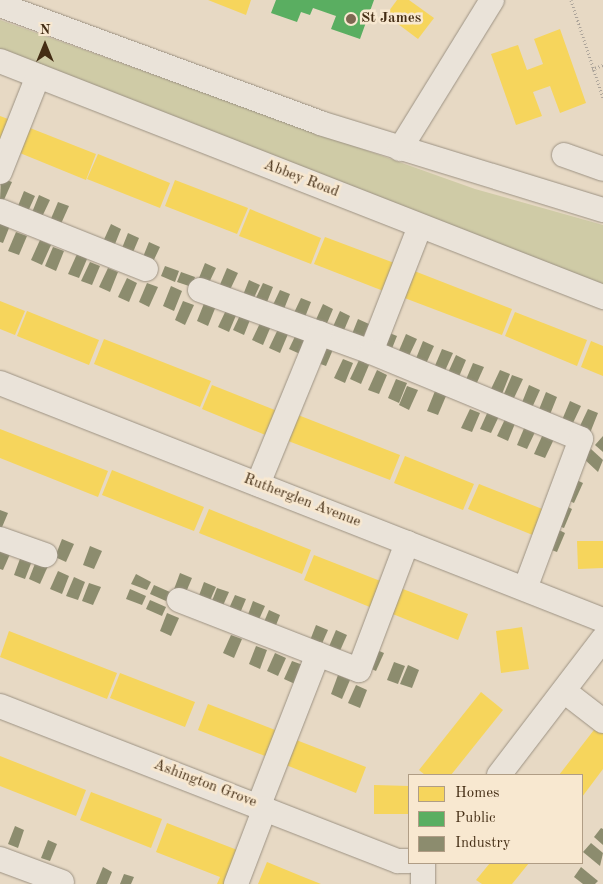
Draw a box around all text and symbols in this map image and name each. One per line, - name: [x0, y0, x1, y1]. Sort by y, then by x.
- place label: St James: [361, 10, 421, 28]
- marker: St James: [345, 13, 357, 25]
- north arrow: [20, 20, 70, 70]
- text: N: [40, 23, 50, 37]
- street label: Abbey Road: [261, 156, 341, 202]
- street label: Rutherglen Avenue: [241, 470, 363, 532]
- street label: Ashington Grove: [151, 756, 259, 812]
- legend: [408, 774, 583, 864]
- text: Homes: [455, 786, 500, 801]
- text: Public: [455, 811, 496, 826]
- text: Industry: [455, 836, 511, 851]

